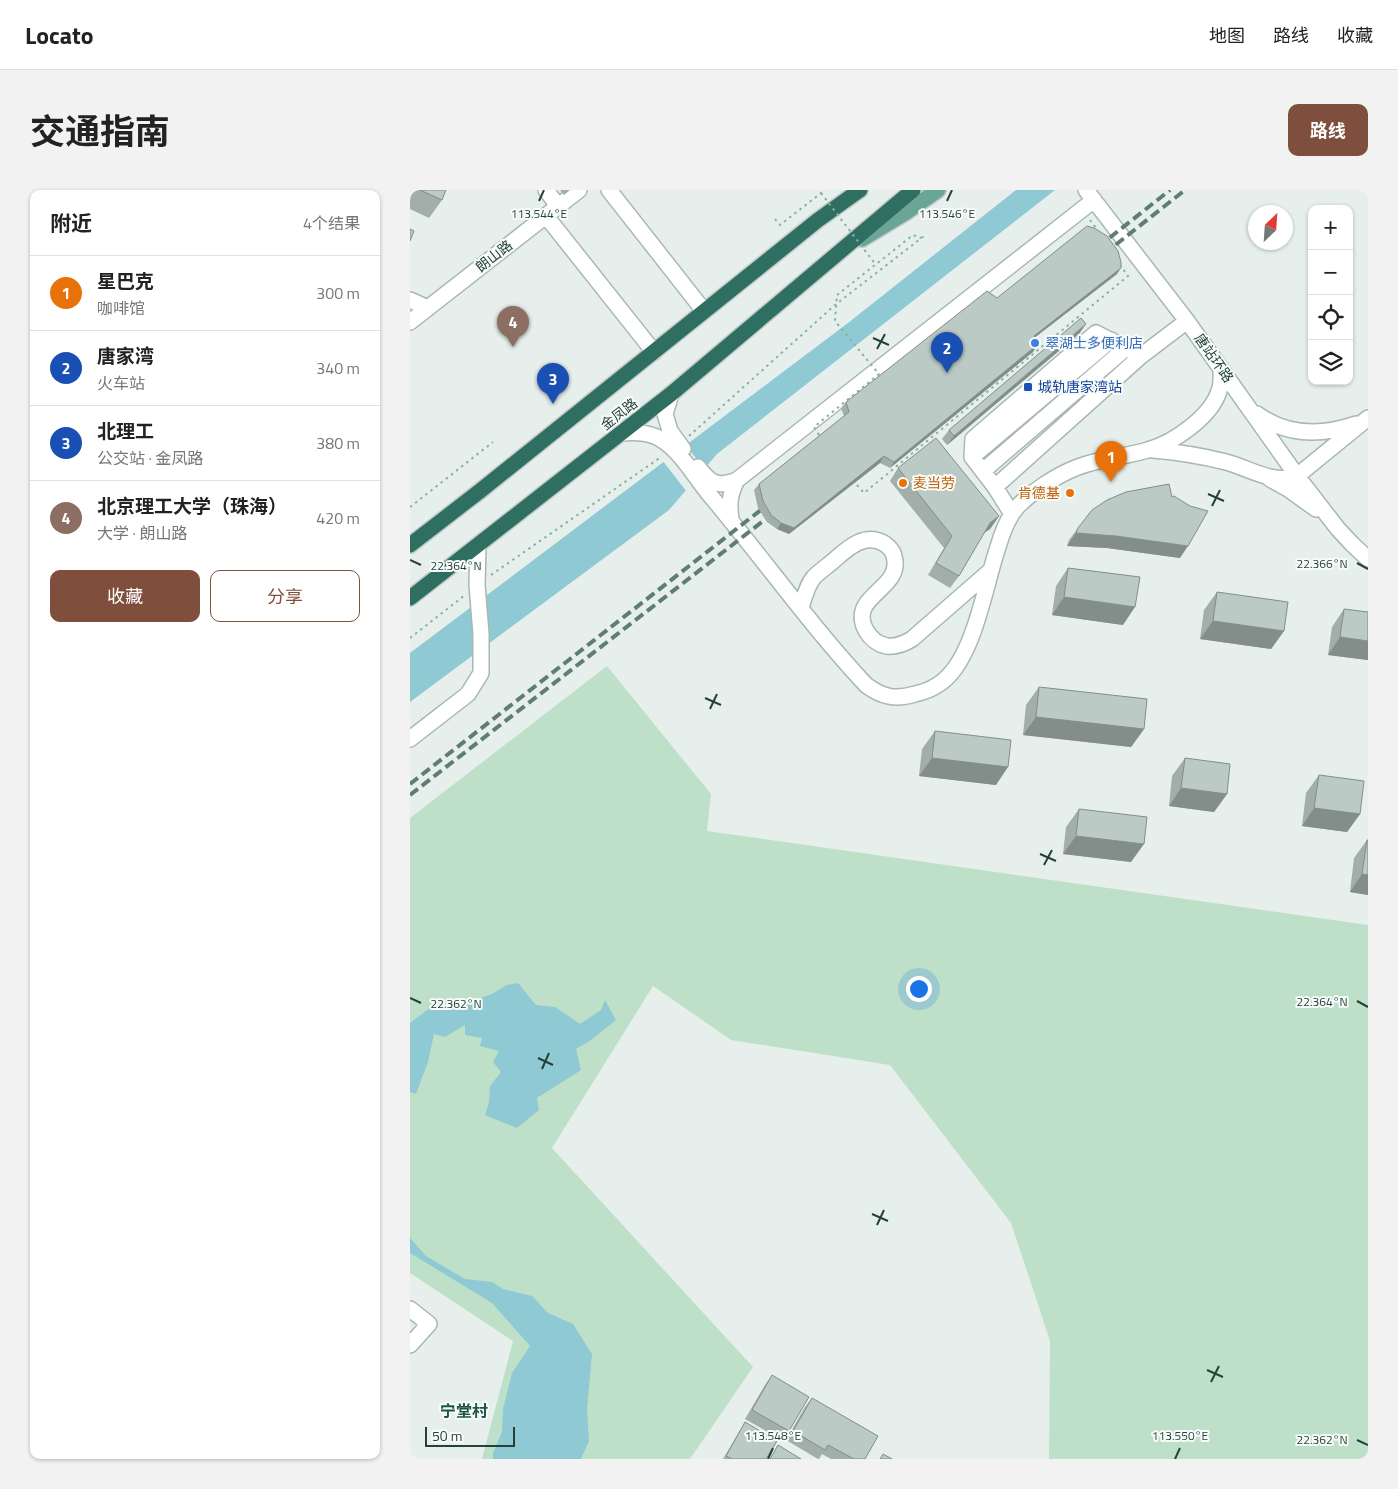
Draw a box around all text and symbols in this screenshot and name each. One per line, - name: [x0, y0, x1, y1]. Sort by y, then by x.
- text: Locato: [25, 17, 94, 53]
- text: 地图: [1209, 22, 1245, 49]
- text: 路线: [1273, 22, 1309, 49]
- text: 收藏: [1337, 22, 1373, 49]
- text: 交通指南: [30, 104, 170, 158]
- button: 路线: [1288, 104, 1368, 156]
- text: 113.544°E: [511, 204, 567, 223]
- text: 113.546°E: [919, 204, 975, 223]
- north arrow: [1248, 205, 1293, 250]
- map controls: [1308, 205, 1353, 385]
- button: +: [1308, 205, 1353, 250]
- text: 附近: [50, 207, 92, 239]
- text: 4个结果: [303, 211, 360, 235]
- street label: 朗山路: [471, 234, 517, 277]
- button: −: [1308, 250, 1353, 295]
- text: 星巴克: [97, 266, 154, 295]
- text: 1: [62, 281, 70, 305]
- text: 300 m: [316, 281, 360, 305]
- button: locate: [1308, 295, 1353, 340]
- text: 咖啡馆: [97, 296, 145, 320]
- pin: 4: [497, 306, 529, 347]
- street label: 唐站环路: [1190, 329, 1239, 387]
- pin: 2: [931, 332, 963, 373]
- place label: 翠湖士多便利店: [1045, 332, 1143, 353]
- marker: 翠湖士多便利店: [1029, 337, 1041, 349]
- button: layers: [1308, 340, 1353, 385]
- text: 唐家湾: [97, 341, 154, 370]
- text: 2: [62, 356, 70, 380]
- text: 340 m: [316, 356, 360, 380]
- pin: 3: [537, 363, 569, 404]
- text: 火车站: [97, 371, 145, 395]
- place label: 城轨唐家湾站: [1038, 376, 1122, 397]
- marker: 城轨唐家湾站: [1022, 381, 1034, 393]
- street label: 金凤路: [596, 392, 642, 435]
- text: 北理工: [97, 416, 154, 445]
- text: 3: [62, 431, 70, 455]
- text: 380 m: [316, 431, 360, 455]
- pin: 1: [1095, 441, 1127, 482]
- text: 公交站 · 金凤路: [97, 446, 204, 470]
- place label: 麦当劳: [913, 472, 955, 493]
- marker: 麦当劳: [897, 477, 909, 489]
- place label: 肯德基: [1018, 482, 1060, 503]
- marker: 肯德基: [1064, 487, 1076, 499]
- text: 北京理工大学（珠海）: [97, 491, 287, 520]
- text: 4: [62, 506, 70, 530]
- text: 420 m: [316, 506, 360, 530]
- text: 大学 · 朗山路: [97, 521, 188, 545]
- text: 22.366°N: [1296, 554, 1348, 573]
- text: 22.364°N: [430, 556, 482, 575]
- button: 收藏: [50, 570, 200, 622]
- button: 分享: [210, 570, 360, 622]
- your location: [906, 976, 932, 1002]
- text: 22.364°N: [1296, 992, 1348, 1011]
- text: 22.362°N: [430, 994, 482, 1013]
- district label: 宁堂村: [440, 1399, 488, 1423]
- scale bar: [425, 1424, 515, 1447]
- text: 50 m: [432, 1425, 462, 1446]
- text: 113.548°E: [745, 1426, 801, 1445]
- text: 113.550°E: [1152, 1426, 1208, 1445]
- text: 22.362°N: [1296, 1430, 1348, 1449]

